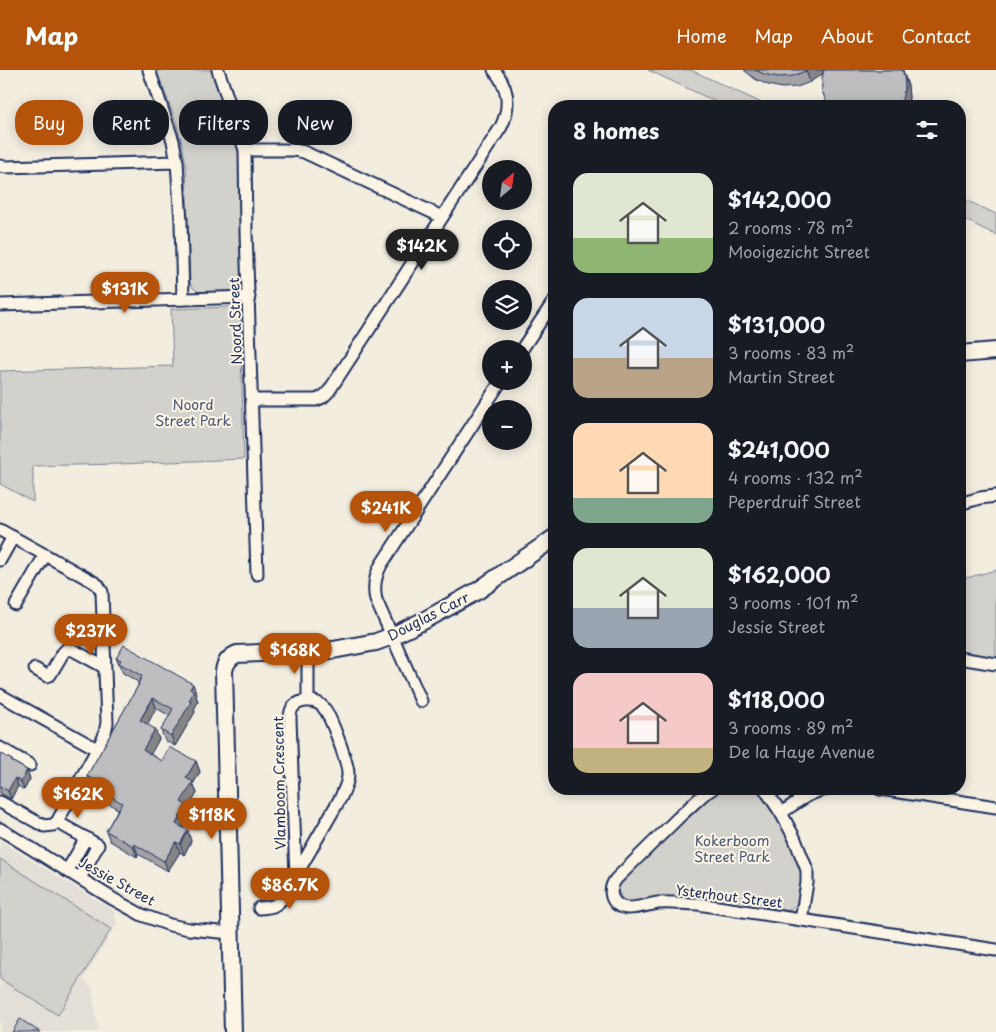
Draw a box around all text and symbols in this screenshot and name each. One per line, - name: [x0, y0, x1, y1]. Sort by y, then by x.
- text: Map: [25, 17, 78, 53]
- text: Home: [676, 22, 726, 49]
- text: Map: [754, 22, 793, 49]
- text: About: [821, 22, 873, 49]
- text: Contact: [901, 22, 971, 49]
- chip: Buy: [15, 100, 83, 145]
- chip: Rent: [93, 100, 169, 145]
- chip: Filters: [179, 100, 268, 145]
- chip: New: [278, 100, 352, 145]
- text: 8 homes: [573, 114, 659, 146]
- icon: filters: [913, 116, 941, 144]
- north arrow: [482, 160, 532, 210]
- map controls: [482, 160, 532, 450]
- text: $142,000: [728, 183, 831, 215]
- icon: home: [613, 193, 673, 253]
- text: 2 rooms · 78 m²: [728, 215, 854, 239]
- button: locate: [482, 220, 532, 270]
- pin: $142K: [387, 228, 457, 271]
- text: $142K: [397, 233, 447, 257]
- text: Mooigezicht Street: [728, 239, 870, 263]
- pin: $131K: [90, 272, 160, 314]
- text: $131K: [102, 276, 148, 300]
- street label: Noord Street: [223, 277, 247, 365]
- button: layers: [482, 280, 532, 330]
- text: $131,000: [728, 308, 825, 340]
- icon: home: [613, 318, 673, 378]
- button: +: [482, 340, 532, 390]
- text: 3 rooms · 83 m²: [728, 340, 854, 364]
- text: Martin Street: [728, 364, 835, 388]
- park label: Noord Street Park: [155, 394, 232, 431]
- button: −: [482, 400, 532, 450]
- text: $241,000: [728, 433, 830, 465]
- icon: home: [613, 443, 673, 503]
- text: 4 rooms · 132 m²: [728, 465, 863, 489]
- text: Peperdruif Street: [728, 489, 861, 513]
- pin: $241K: [351, 490, 421, 533]
- text: $241K: [361, 495, 411, 519]
- text: $162,000: [728, 558, 831, 590]
- icon: home: [613, 568, 673, 628]
- street label: Douglas Carr: [384, 586, 473, 646]
- text: 3 rooms · 101 m²: [728, 590, 859, 614]
- pin: $237K: [56, 614, 126, 656]
- text: Jessie Street: [728, 614, 825, 638]
- text: $237K: [65, 618, 117, 642]
- pin: $168K: [260, 632, 330, 675]
- text: $168K: [270, 637, 320, 661]
- text: $118,000: [728, 683, 825, 715]
- icon: home: [613, 693, 673, 753]
- text: 3 rooms · 89 m²: [728, 715, 853, 739]
- street label: Vlamboom Crescent: [267, 716, 291, 850]
- text: De la Haye Avenue: [728, 739, 875, 763]
- pin: $162K: [43, 776, 113, 819]
- text: $162K: [53, 781, 103, 805]
- pin: $118K: [177, 798, 247, 840]
- text: $118K: [189, 802, 235, 826]
- park label: Kokerboom Street Park: [694, 830, 771, 867]
- street label: Jessie Street: [75, 851, 159, 911]
- pin: $86.7K: [249, 868, 331, 910]
- text: $86.7K: [262, 872, 318, 896]
- street label: Ysterhout Street: [674, 879, 784, 913]

